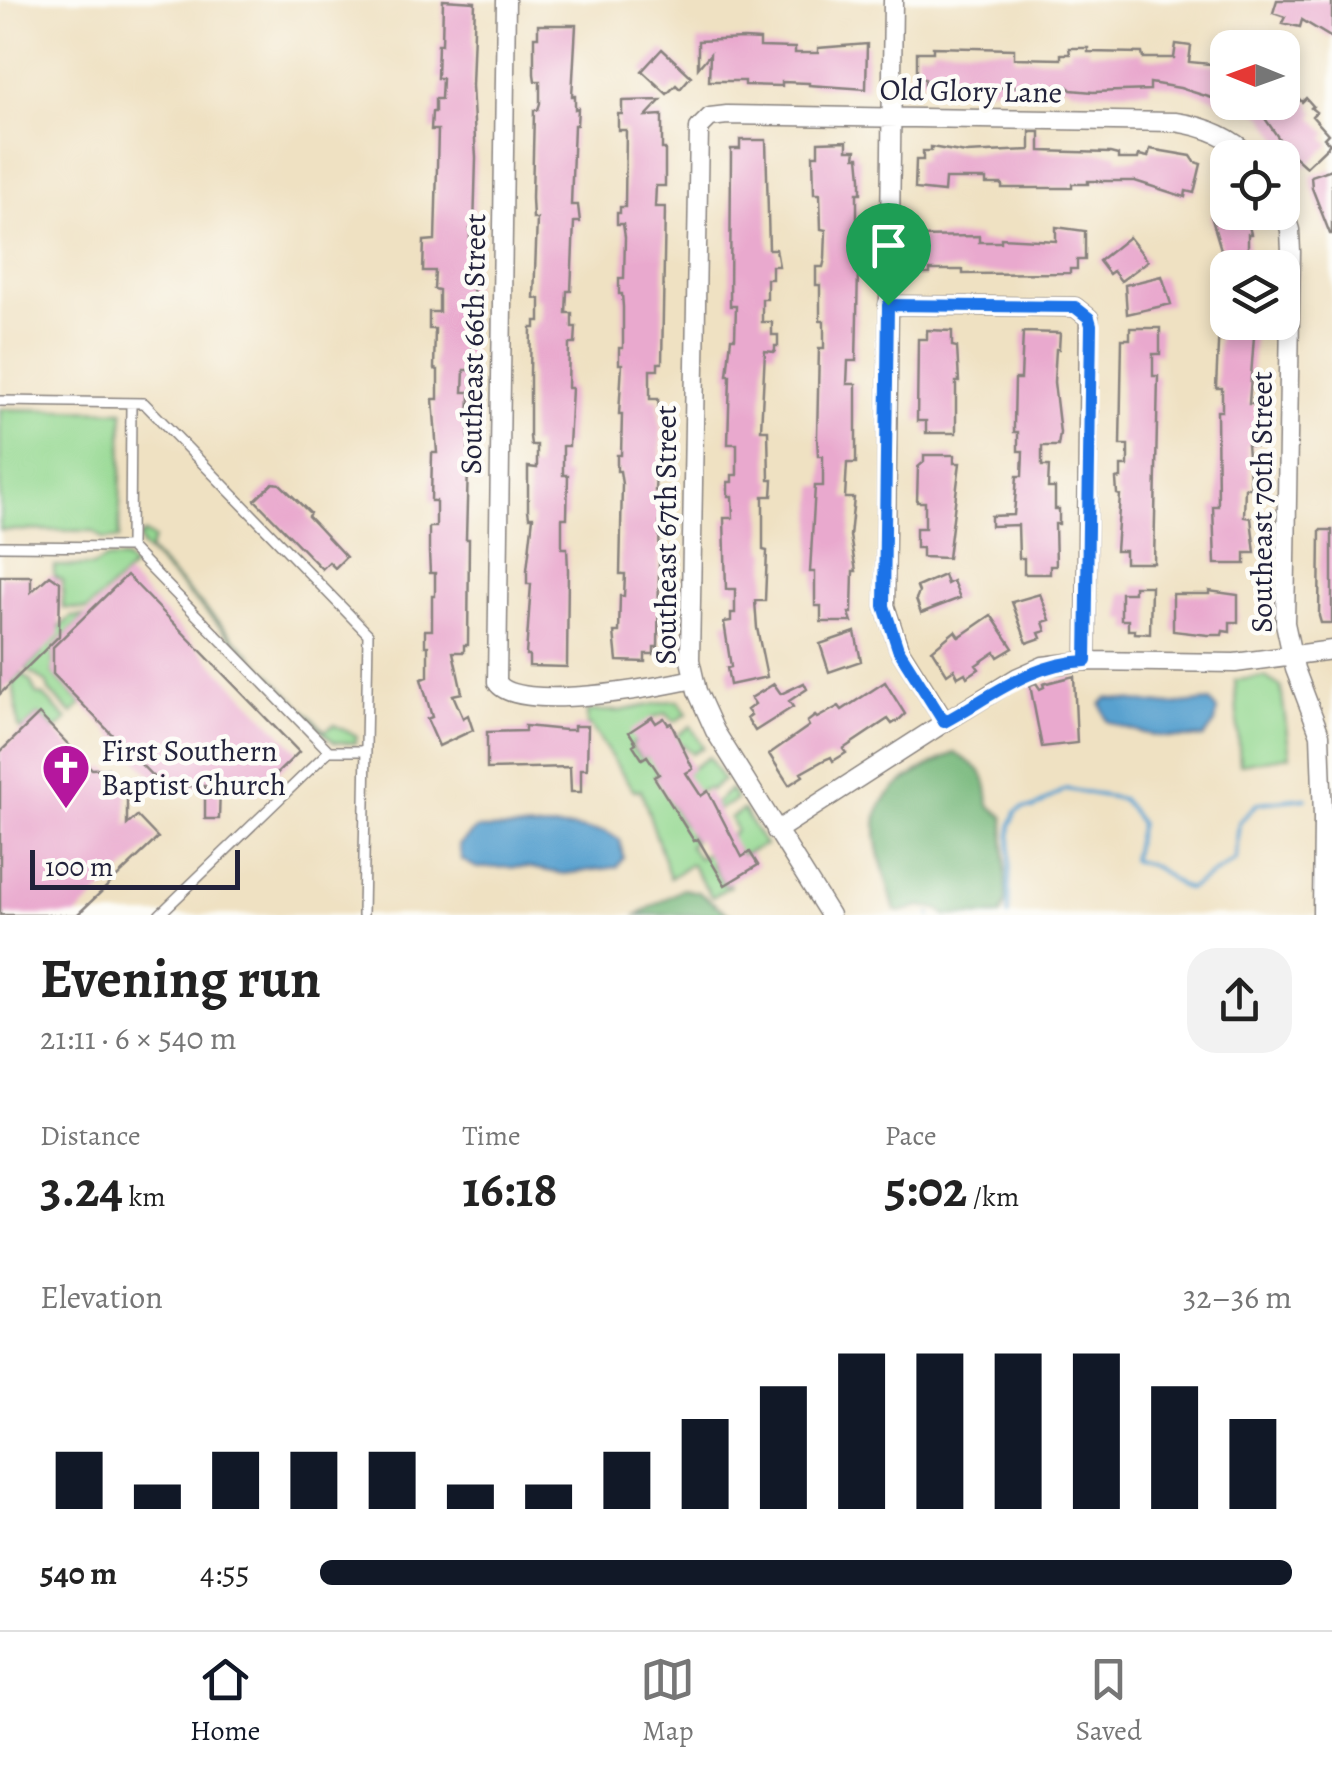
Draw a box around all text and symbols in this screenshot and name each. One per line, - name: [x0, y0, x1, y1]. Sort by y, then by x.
- north arrow: [1210, 30, 1300, 120]
- map controls: [1210, 30, 1300, 340]
- street label: Old Glory Lane: [879, 69, 1063, 113]
- button: locate: [1210, 140, 1300, 230]
- pin: [846, 203, 931, 306]
- street label: Southeast 66th Street: [451, 213, 495, 475]
- icon: arrive: [861, 218, 916, 273]
- button: layers: [1210, 250, 1300, 340]
- street label: Southeast 70th Street: [1242, 371, 1282, 633]
- street label: Southeast 67th Street: [646, 405, 686, 665]
- place label: First Southern Baptist Church: [101, 731, 286, 805]
- church icon: First Southern Baptist Church: [40, 742, 92, 810]
- scale bar: [30, 845, 240, 890]
- text: 100 m: [45, 848, 113, 886]
- text: Evening run: [40, 941, 321, 1016]
- button: share: [1187, 948, 1292, 1053]
- text: 21:11 · 6 × 540 m: [40, 1016, 237, 1060]
- text: Distance: [40, 1117, 140, 1155]
- text: Time: [462, 1117, 521, 1155]
- text: Pace: [885, 1117, 937, 1155]
- text: 3.24: [40, 1155, 123, 1223]
- text: 16:18: [462, 1155, 557, 1223]
- text: 5:02: [885, 1155, 967, 1223]
- text: km: [123, 1178, 166, 1216]
- text: /km: [967, 1178, 1019, 1216]
- text: Elevation: [40, 1275, 163, 1319]
- text: 32–36 m: [1183, 1275, 1292, 1319]
- text: 540 m: [40, 1551, 117, 1595]
- text: 4:55: [200, 1551, 250, 1595]
- tab: Home: [190, 1652, 260, 1750]
- tab: Map: [640, 1652, 695, 1750]
- tab: Saved: [1076, 1652, 1142, 1750]

